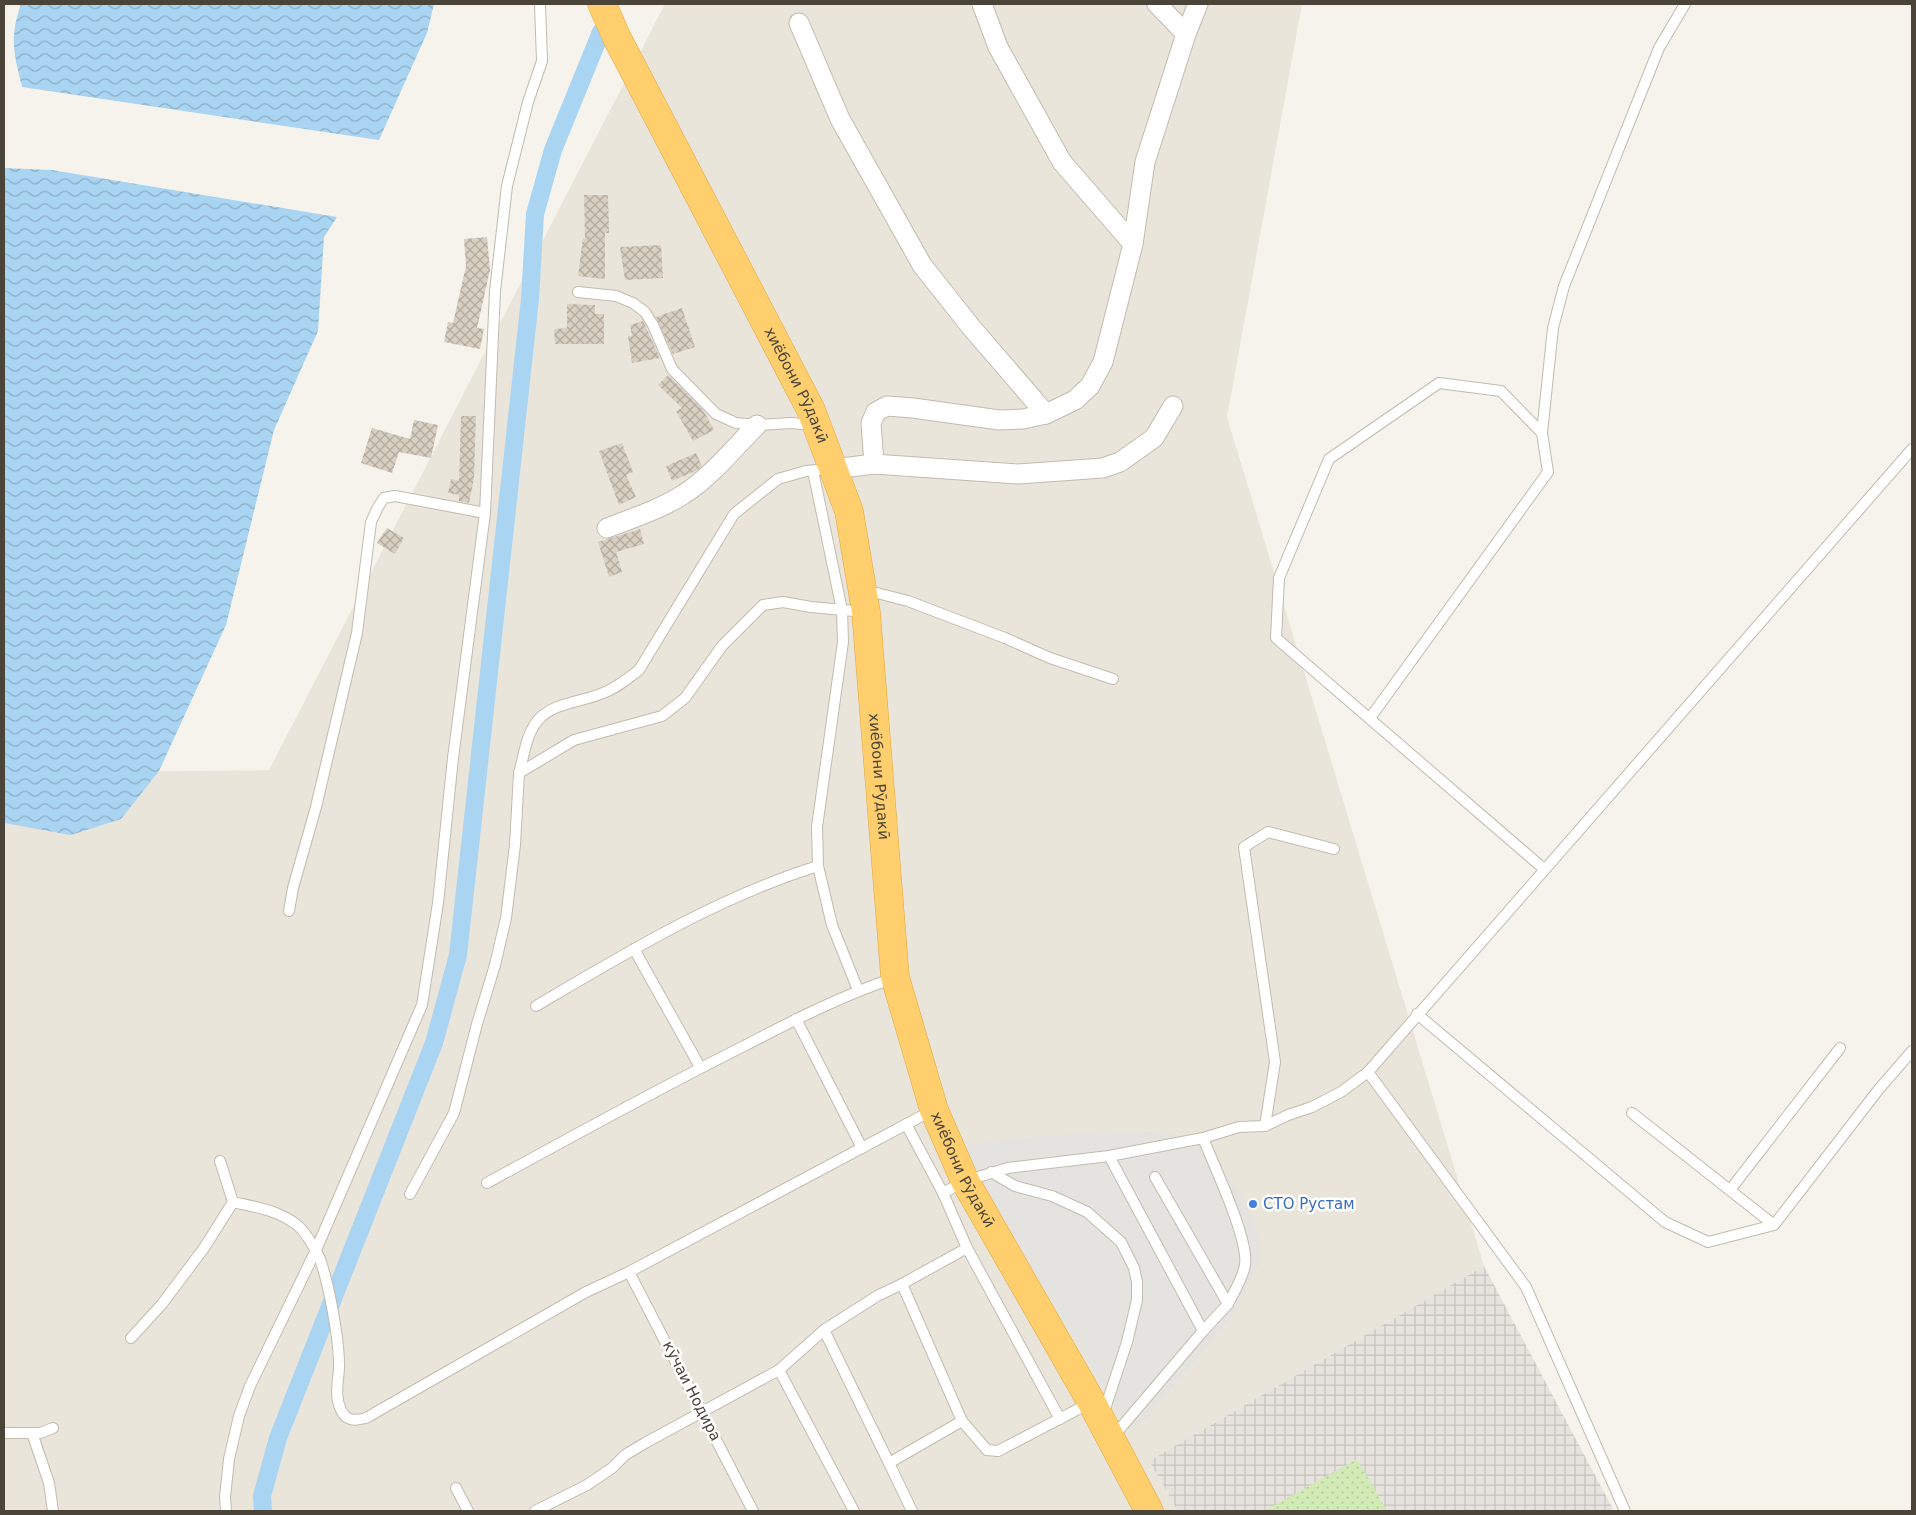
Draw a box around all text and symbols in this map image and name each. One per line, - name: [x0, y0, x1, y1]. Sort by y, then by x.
- street label: хиёбони Рӯдакӣ: [760, 324, 832, 446]
- street label: хиёбони Рӯдакӣ: [865, 712, 893, 840]
- street label: хиёбони Рӯдакӣ: [927, 1109, 999, 1231]
- place label: СТО Рустам: [1263, 1195, 1355, 1213]
- marker: СТО Рустам: [1247, 1198, 1259, 1210]
- street label: кӯчаи Нодира: [659, 1338, 725, 1444]

